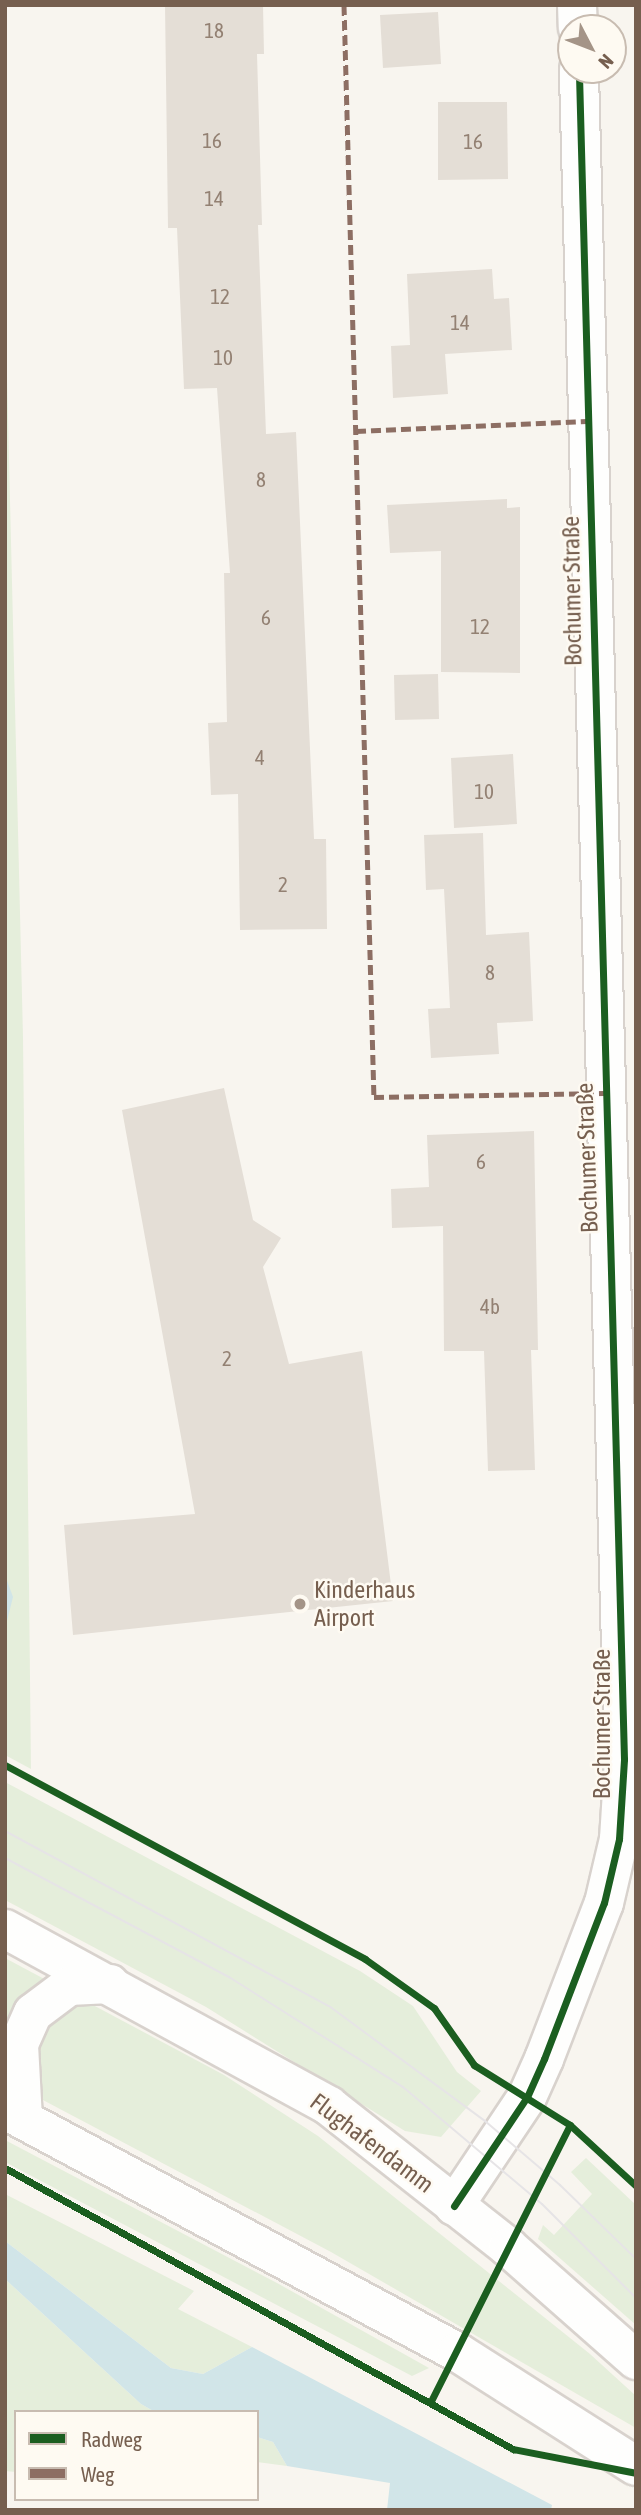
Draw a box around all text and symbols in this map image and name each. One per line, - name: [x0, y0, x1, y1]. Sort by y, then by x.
- north arrow: [557, 14, 627, 84]
- house number: 18: [204, 17, 224, 43]
- text: N: [594, 50, 618, 73]
- house number: 16: [202, 127, 222, 153]
- house number: 16: [463, 128, 483, 154]
- house number: 14: [204, 185, 224, 211]
- house number: 12: [210, 283, 230, 309]
- house number: 14: [450, 309, 470, 335]
- house number: 10: [213, 344, 233, 370]
- house number: 8: [256, 466, 266, 492]
- street label: Bochumer Straße: [556, 516, 588, 666]
- house number: 6: [261, 604, 271, 630]
- house number: 12: [470, 613, 490, 639]
- house number: 4: [255, 744, 265, 770]
- house number: 10: [474, 778, 494, 804]
- house number: 2: [278, 871, 288, 897]
- house number: 8: [485, 959, 495, 985]
- street label: Bochumer Straße: [570, 1082, 604, 1234]
- house number: 6: [476, 1148, 486, 1174]
- house number: 4b: [480, 1293, 500, 1319]
- house number: 2: [222, 1345, 232, 1371]
- place label: Kinderhaus Airport: [314, 1576, 415, 1632]
- marker: Kinderhaus Airport: [292, 1596, 308, 1612]
- street label: Bochumer Straße: [588, 1649, 616, 1799]
- street label: Flughafendamm: [305, 2087, 439, 2199]
- legend: [14, 2410, 259, 2501]
- text: Radweg: [81, 2427, 142, 2451]
- text: Weg: [81, 2462, 114, 2486]

